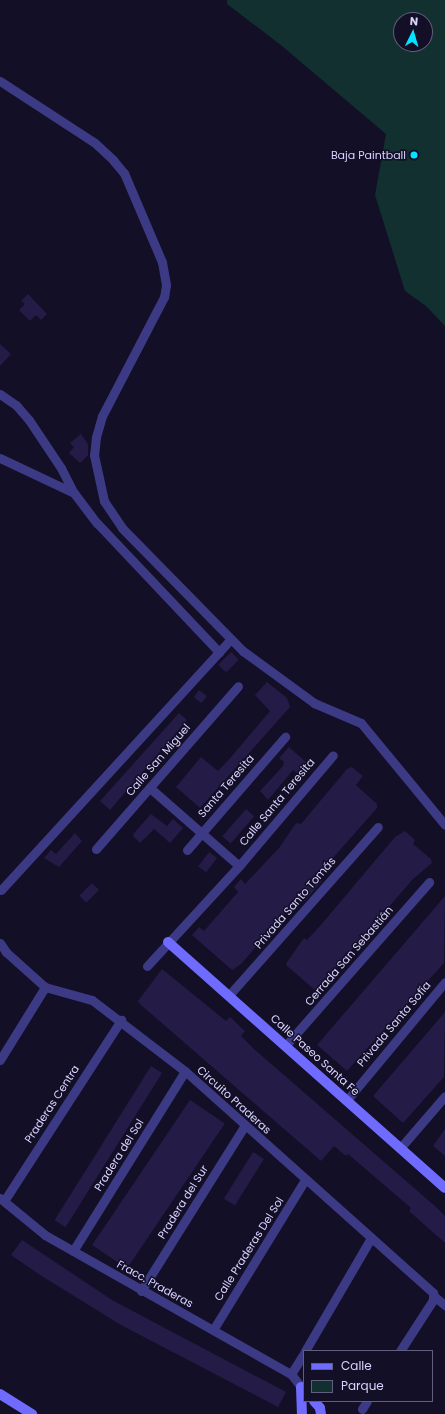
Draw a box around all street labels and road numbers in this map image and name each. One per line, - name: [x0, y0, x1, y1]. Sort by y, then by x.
- street label: Calle San Miguel: [123, 721, 193, 799]
- street label: Santa Teresita: [195, 752, 257, 820]
- street label: Calle Santa Teresita: [237, 756, 317, 848]
- street label: Privada Santo Tomás: [252, 855, 338, 951]
- street label: Cerrada San Sebastián: [302, 903, 396, 1009]
- street label: Privada Santa Sofía: [355, 979, 433, 1069]
- street label: Calle Paseo Santa Fe: [268, 1012, 362, 1098]
- street label: Praderas Centra: [22, 1063, 82, 1145]
- street label: Circuito Praderas: [194, 1063, 274, 1137]
- street label: Pradera del Sol: [91, 1116, 147, 1194]
- street label: Pradera del Sur: [155, 1163, 211, 1241]
- street label: Calle Praderas Del Sol: [212, 1195, 286, 1303]
- street label: Fracc. Praderas: [115, 1258, 195, 1310]

